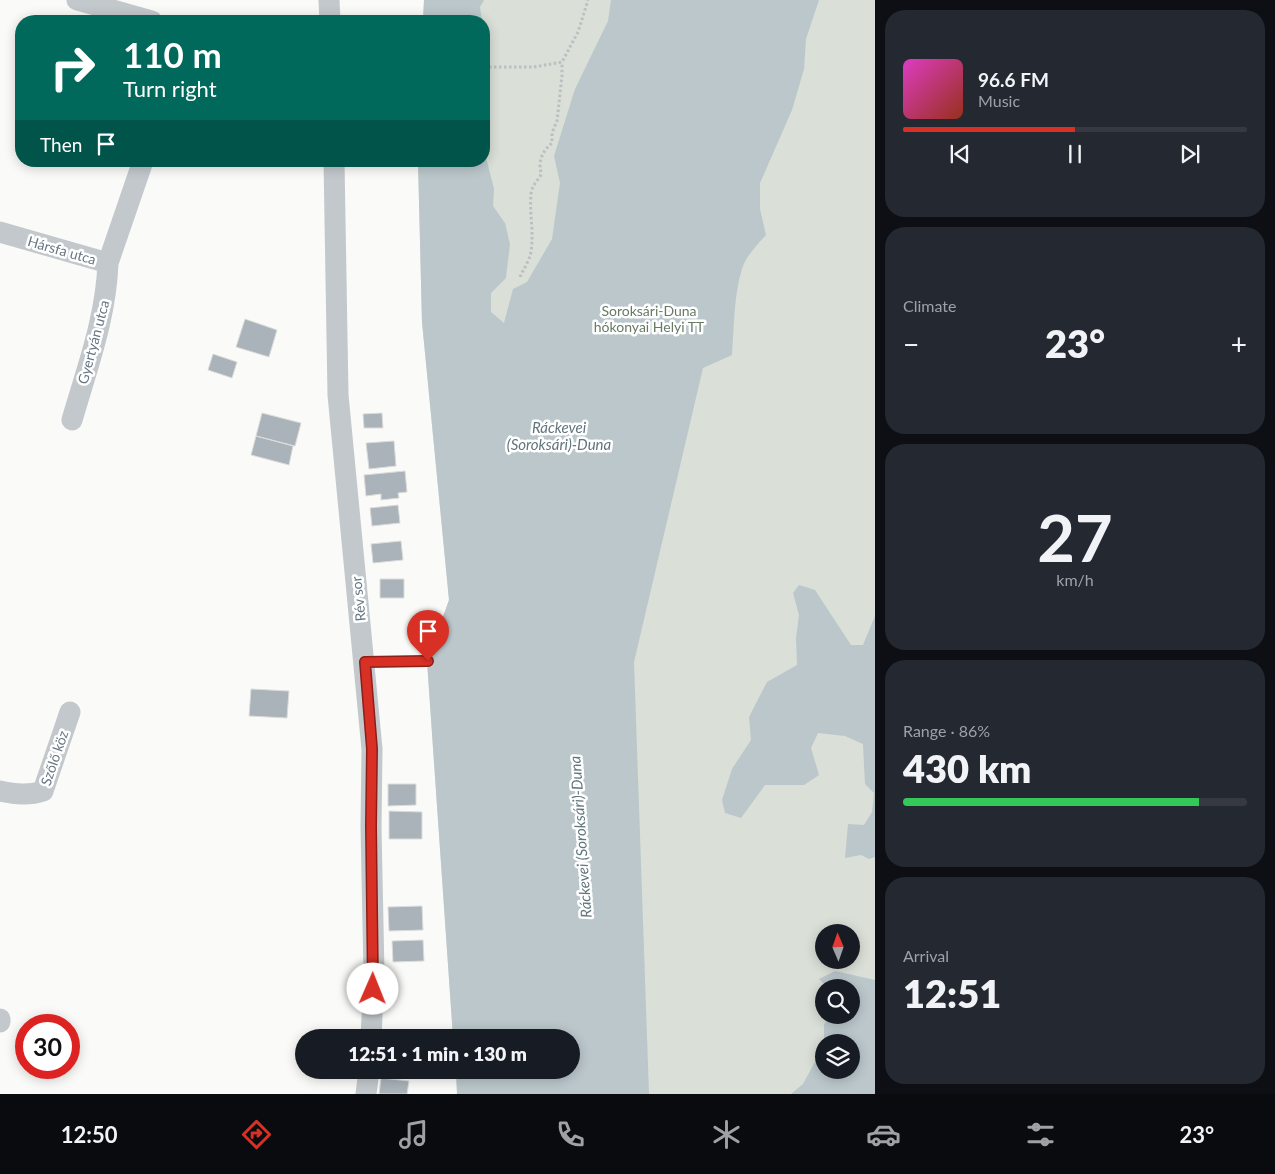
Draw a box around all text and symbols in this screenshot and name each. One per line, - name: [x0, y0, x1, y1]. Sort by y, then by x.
- text: 110 m: [123, 33, 222, 75]
- icon: right: [40, 35, 105, 100]
- text: 96.6 FM: [978, 68, 1049, 91]
- text: Turn right: [123, 75, 217, 102]
- text: Music: [978, 91, 1020, 110]
- icon: arrive: [92, 130, 120, 158]
- text: Then: [40, 133, 82, 156]
- icon: previous: [946, 140, 974, 168]
- icon: pause: [1061, 140, 1089, 168]
- icon: next: [1176, 140, 1204, 168]
- street label: Hársfa utca: [26, 232, 98, 268]
- text: Climate: [903, 296, 956, 315]
- street label: Gyertyán utca: [74, 298, 112, 386]
- park label: Soroksári-Duna hókonyai Helyi TT: [594, 302, 705, 335]
- text: 23°: [1045, 320, 1105, 366]
- text: −: [903, 327, 919, 361]
- text: +: [1231, 327, 1247, 361]
- water label: Ráckevei (Soroksári)-Duna: [507, 418, 612, 453]
- text: 27: [1037, 498, 1113, 576]
- text: km/h: [1056, 570, 1094, 589]
- street label: Rév sor: [347, 576, 369, 622]
- pin: [407, 610, 449, 661]
- icon: arrive: [414, 617, 442, 645]
- text: Range · 86%: [903, 721, 990, 740]
- street label: Szőlő köz: [37, 728, 71, 788]
- text: 430 km: [903, 745, 1031, 791]
- water label: Ráckevei (Soroksári)-Duna: [565, 755, 595, 919]
- north arrow: [815, 924, 860, 969]
- map controls: [815, 924, 860, 1079]
- text: Arrival: [903, 946, 949, 965]
- position arrow: [346, 962, 398, 1014]
- text: 12:51: [903, 970, 1001, 1016]
- button: search: [815, 979, 860, 1024]
- speed limit sign: 30: [15, 1014, 80, 1079]
- button: layers: [815, 1034, 860, 1079]
- text: 12:51 · 1 min · 130 m: [348, 1042, 527, 1065]
- icon: directions: [239, 1117, 274, 1152]
- icon: music: [396, 1117, 431, 1152]
- icon: phone: [553, 1117, 588, 1152]
- icon: climate: [709, 1117, 744, 1152]
- icon: car: [866, 1117, 901, 1152]
- icon: filters: [1023, 1117, 1058, 1152]
- text: 12:50: [61, 1121, 118, 1148]
- text: 23°: [1179, 1121, 1214, 1148]

